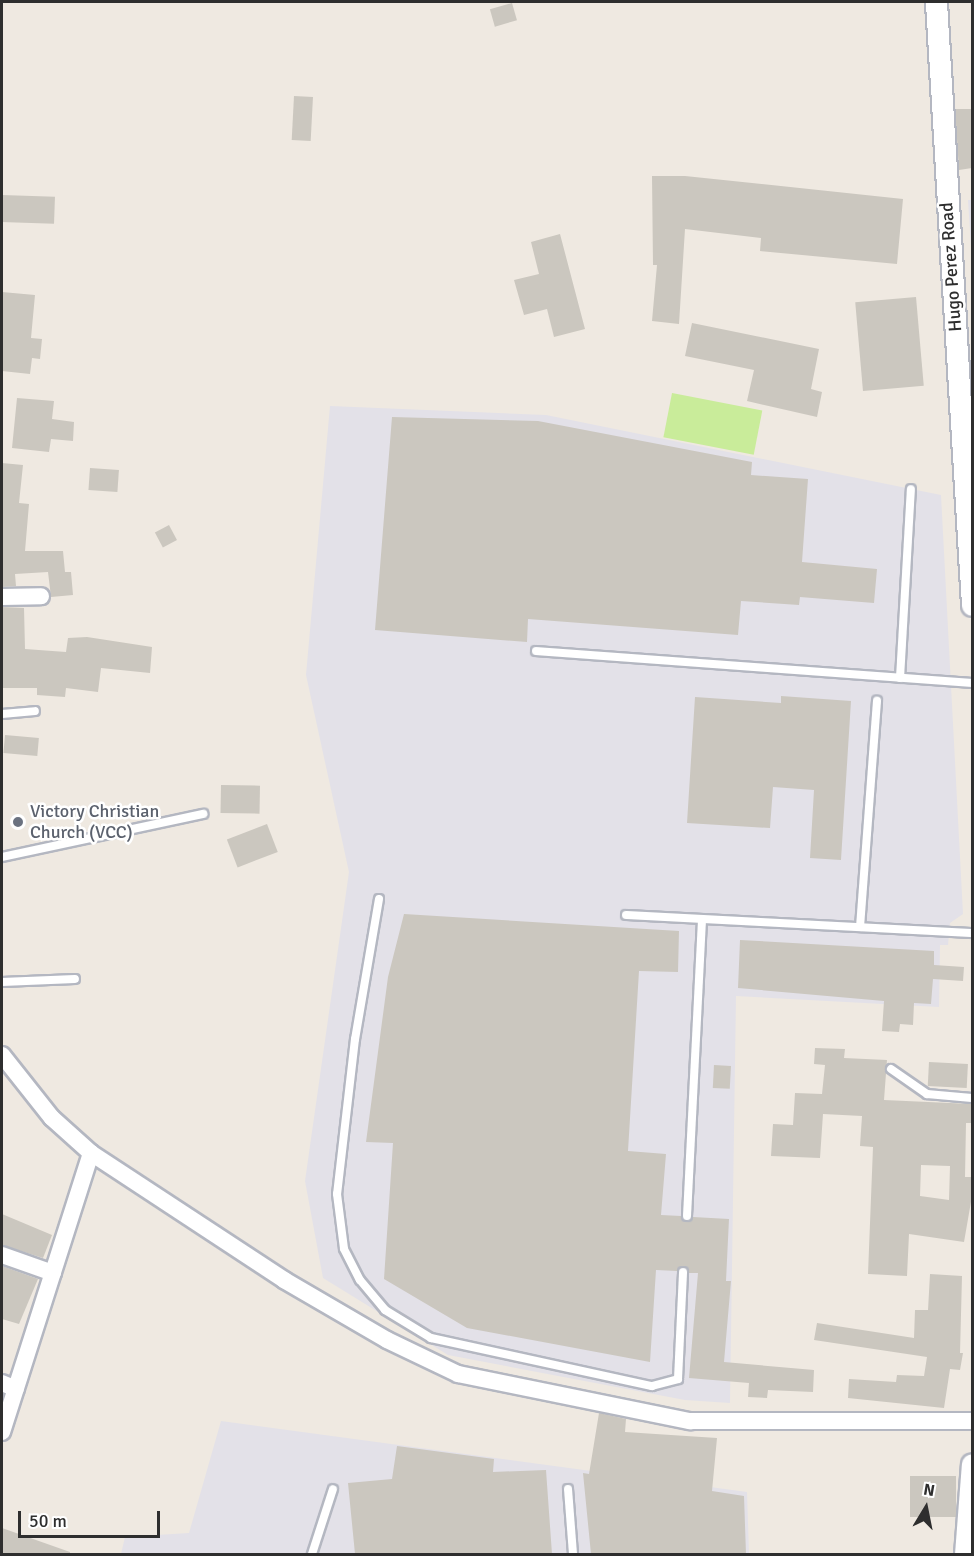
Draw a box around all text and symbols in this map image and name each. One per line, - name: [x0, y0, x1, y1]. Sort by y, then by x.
- street label: Hugo Perez Road: [936, 202, 966, 332]
- place label: Victory Christian Church (VCC): [30, 801, 159, 844]
- marker: Victory Christian Church (VCC): [11, 815, 25, 829]
- north arrow: [896, 1478, 956, 1538]
- text: N: [922, 1479, 936, 1501]
- scale bar: [21, 1499, 164, 1537]
- text: 50 m: [29, 1510, 67, 1532]

